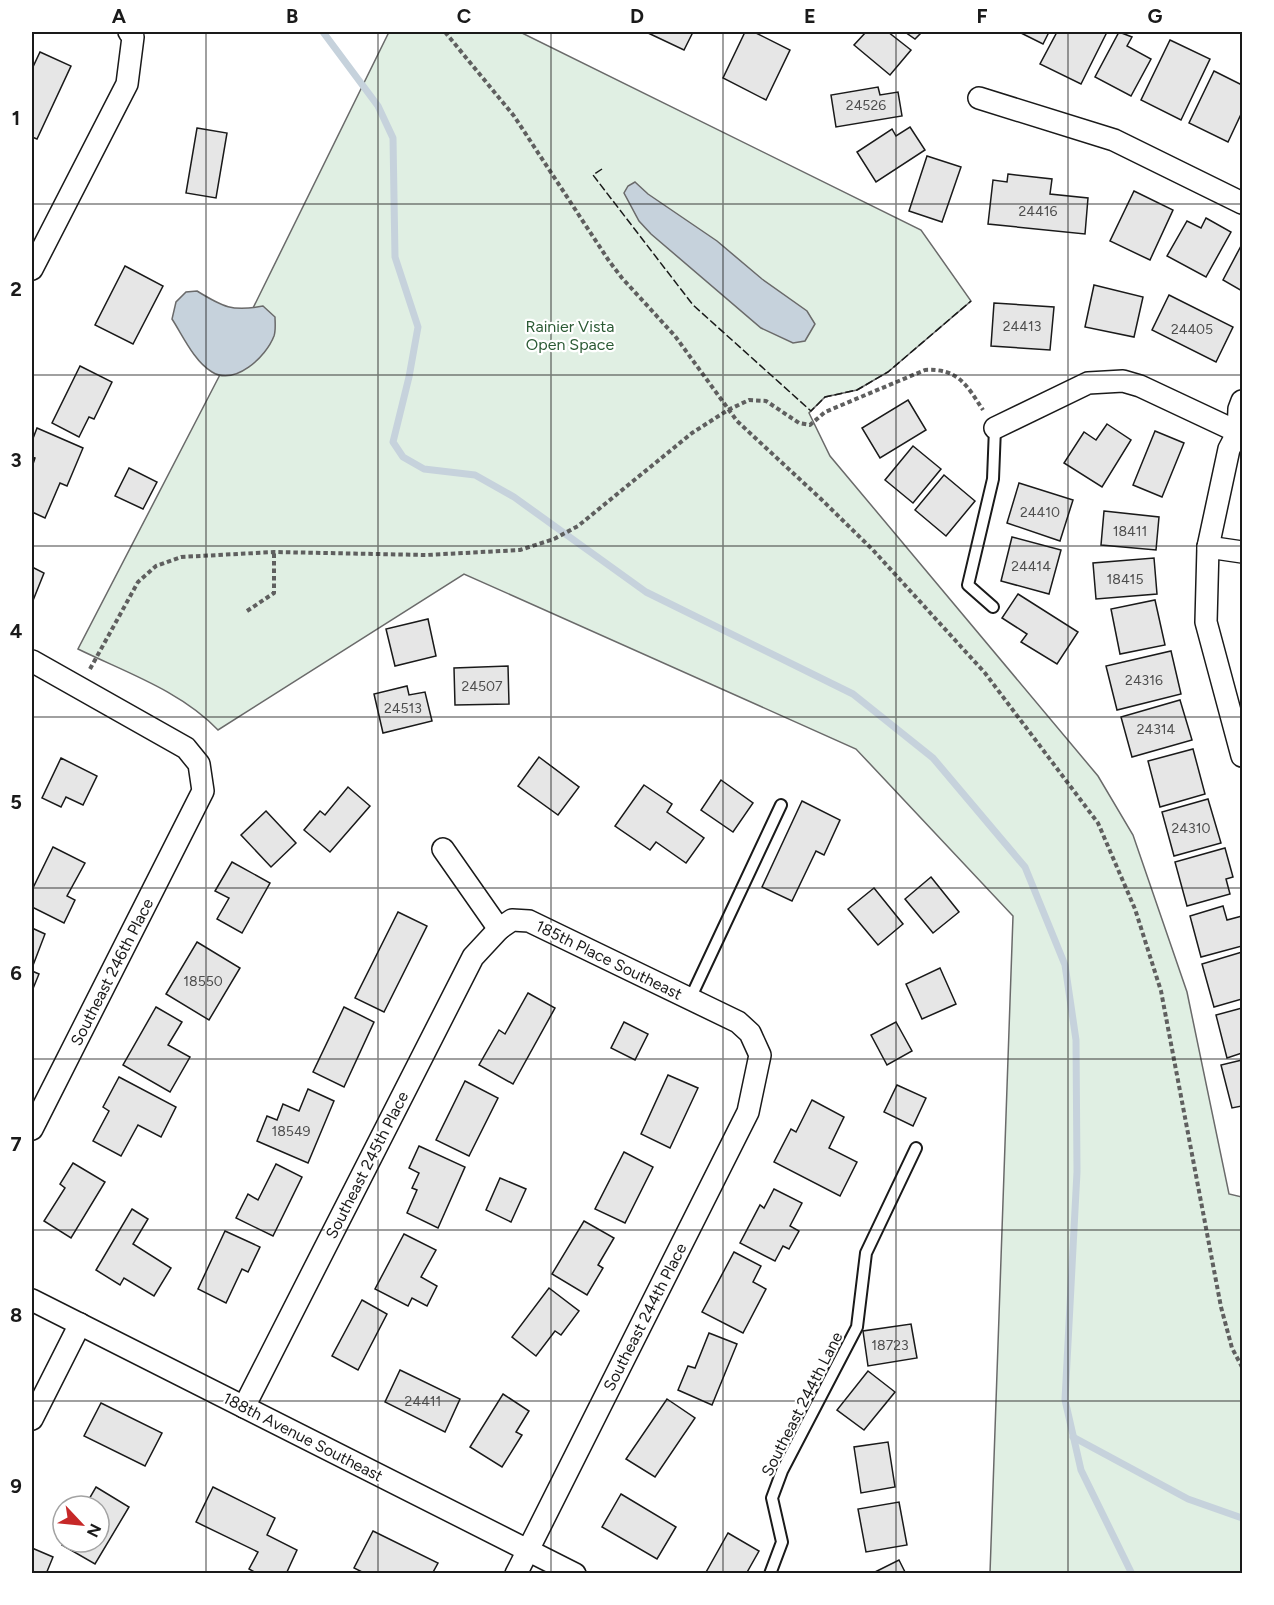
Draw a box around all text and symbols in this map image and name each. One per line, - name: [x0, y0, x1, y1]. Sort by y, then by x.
- text: A: [112, 4, 127, 28]
- text: B: [286, 4, 298, 28]
- text: C: [457, 4, 471, 28]
- text: D: [630, 4, 644, 28]
- text: E: [804, 4, 816, 28]
- text: F: [976, 4, 988, 28]
- text: G: [1148, 4, 1163, 28]
- house number: 24526: [846, 97, 886, 114]
- text: 1: [12, 106, 20, 130]
- house number: 24416: [1019, 203, 1058, 220]
- text: 2: [10, 277, 22, 301]
- park label: Rainier Vista Open Space: [525, 317, 615, 354]
- house number: 24413: [1003, 318, 1041, 335]
- house number: 24405: [1171, 321, 1213, 338]
- text: 3: [10, 448, 22, 472]
- house number: 24410: [1020, 504, 1060, 521]
- house number: 18411: [1113, 523, 1147, 540]
- house number: 24414: [1011, 558, 1051, 575]
- house number: 18415: [1107, 571, 1143, 588]
- text: 4: [10, 619, 23, 643]
- house number: 24316: [1125, 672, 1163, 689]
- house number: 24507: [461, 678, 503, 695]
- house number: 24513: [384, 700, 422, 717]
- house number: 24314: [1137, 721, 1176, 738]
- text: 5: [10, 790, 22, 814]
- house number: 24310: [1172, 820, 1210, 837]
- street label: Southeast 246th Place: [67, 895, 157, 1049]
- street label: 185th Place Southeast: [533, 916, 685, 1004]
- text: 6: [10, 961, 22, 985]
- house number: 18550: [183, 973, 223, 990]
- street label: Southeast 245th Place: [322, 1088, 413, 1242]
- house number: 18549: [271, 1123, 311, 1140]
- text: 7: [10, 1132, 22, 1156]
- street label: Southeast 244th Place: [599, 1240, 691, 1394]
- text: 8: [10, 1303, 22, 1327]
- street label: Southeast 244th Lane: [757, 1329, 847, 1479]
- house number: 18723: [871, 1337, 909, 1354]
- street label: 188th Avenue Southeast: [220, 1388, 386, 1486]
- house number: 24411: [405, 1393, 441, 1410]
- text: 9: [10, 1474, 22, 1498]
- north arrow: [51, 1494, 111, 1554]
- text: N: [83, 1521, 105, 1540]

